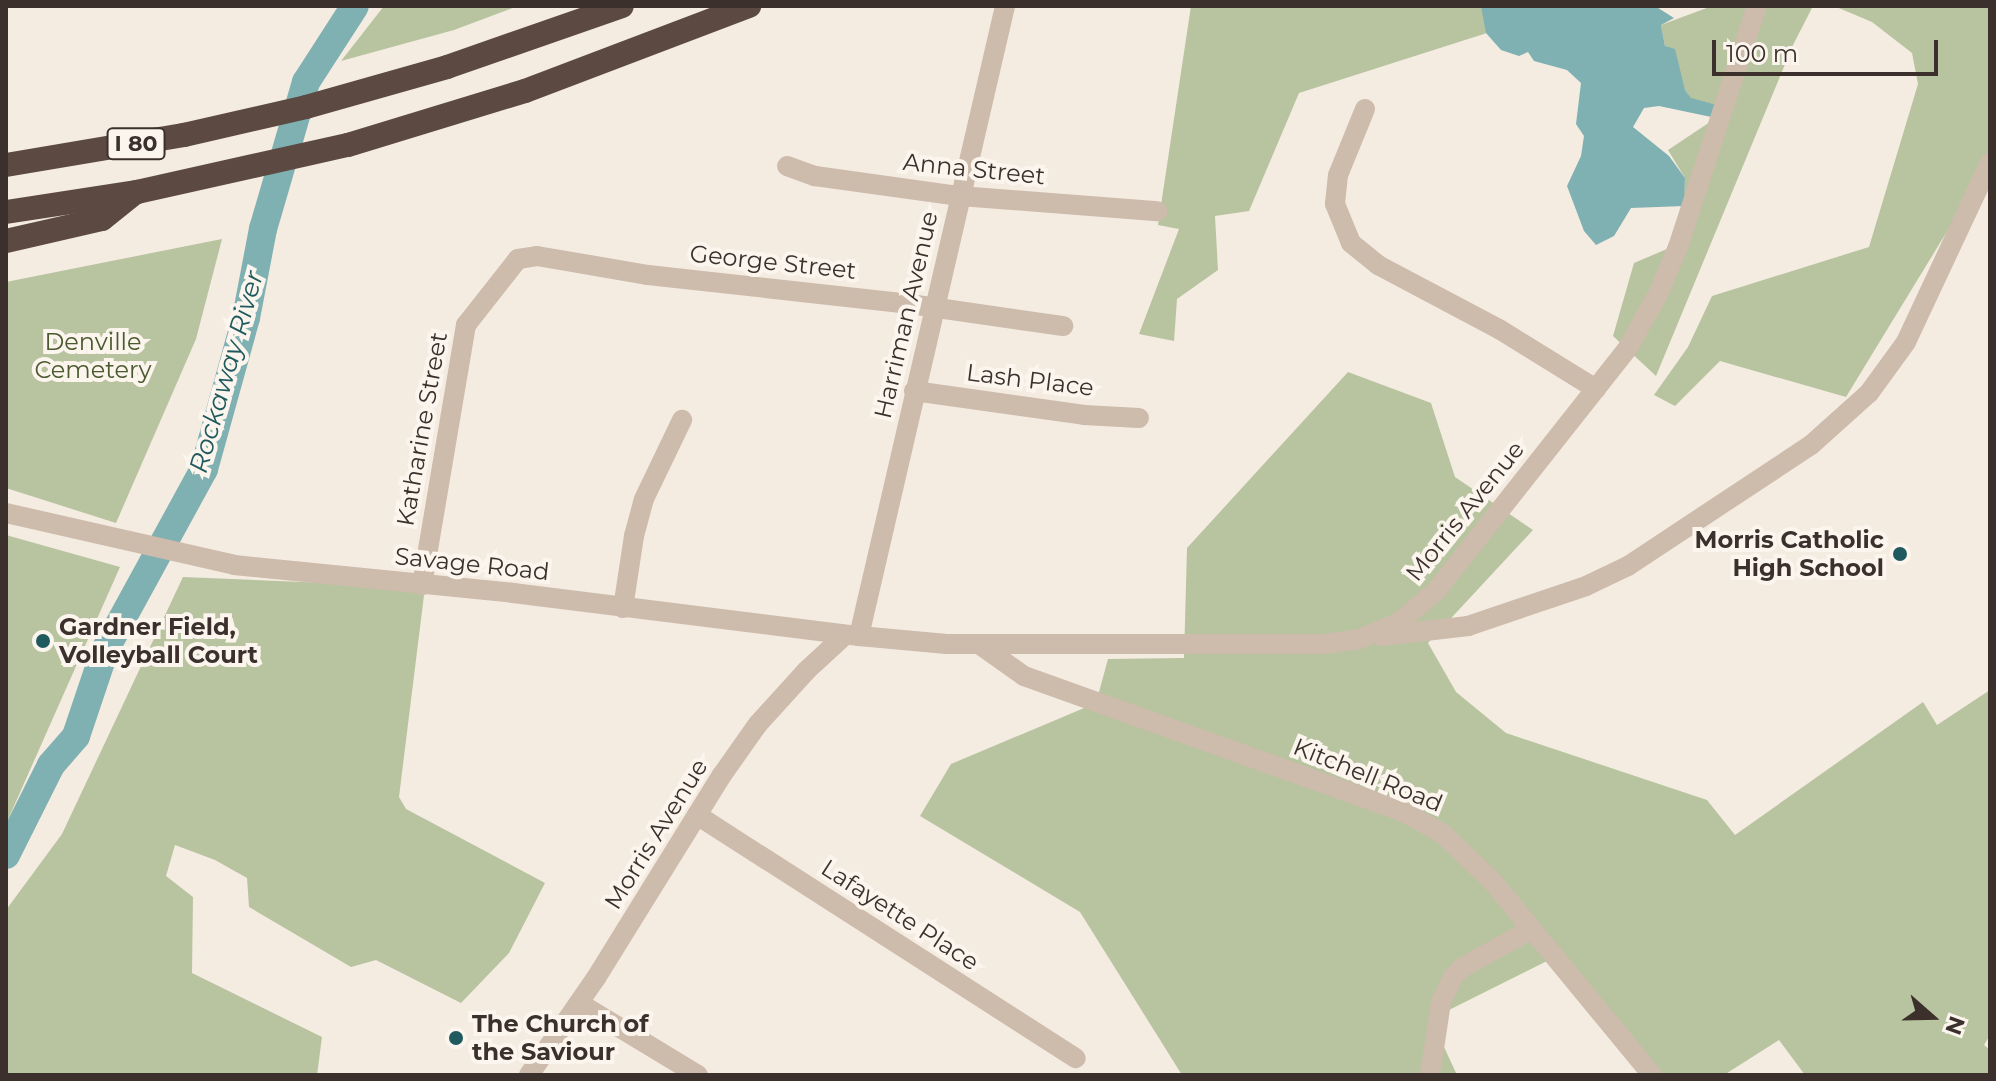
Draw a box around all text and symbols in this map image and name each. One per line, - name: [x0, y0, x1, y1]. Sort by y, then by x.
- scale bar: [1716, 24, 1942, 74]
- text: 100 m: [1726, 39, 1798, 68]
- road number: I 80: [106, 126, 166, 162]
- street label: Anna Street: [902, 147, 1046, 191]
- street label: Harriman Avenue: [868, 209, 944, 421]
- street label: George Street: [688, 239, 858, 285]
- water label: Rockaway River: [183, 267, 271, 477]
- park label: Denville Cemetery: [34, 328, 152, 384]
- street label: Katharine Street: [391, 330, 453, 528]
- street label: Lash Place: [965, 358, 1095, 402]
- street label: Morris Avenue: [1400, 435, 1530, 587]
- place label: Morris Catholic High School: [1695, 526, 1884, 582]
- street label: Savage Road: [393, 542, 551, 586]
- marker: Morris Catholic High School: [1891, 545, 1909, 563]
- place label: Gardner Field, Volleyball Court: [59, 613, 258, 669]
- marker: Gardner Field, Volleyball Court: [34, 632, 52, 650]
- street label: Kitchell Road: [1289, 732, 1447, 818]
- street label: Morris Avenue: [598, 753, 714, 915]
- street label: Lafayette Place: [816, 853, 984, 977]
- north arrow: [1892, 977, 1972, 1057]
- place label: The Church of the Saviour: [472, 1010, 649, 1066]
- text: N: [1939, 1012, 1971, 1038]
- marker: The Church of the Saviour: [447, 1029, 465, 1047]

